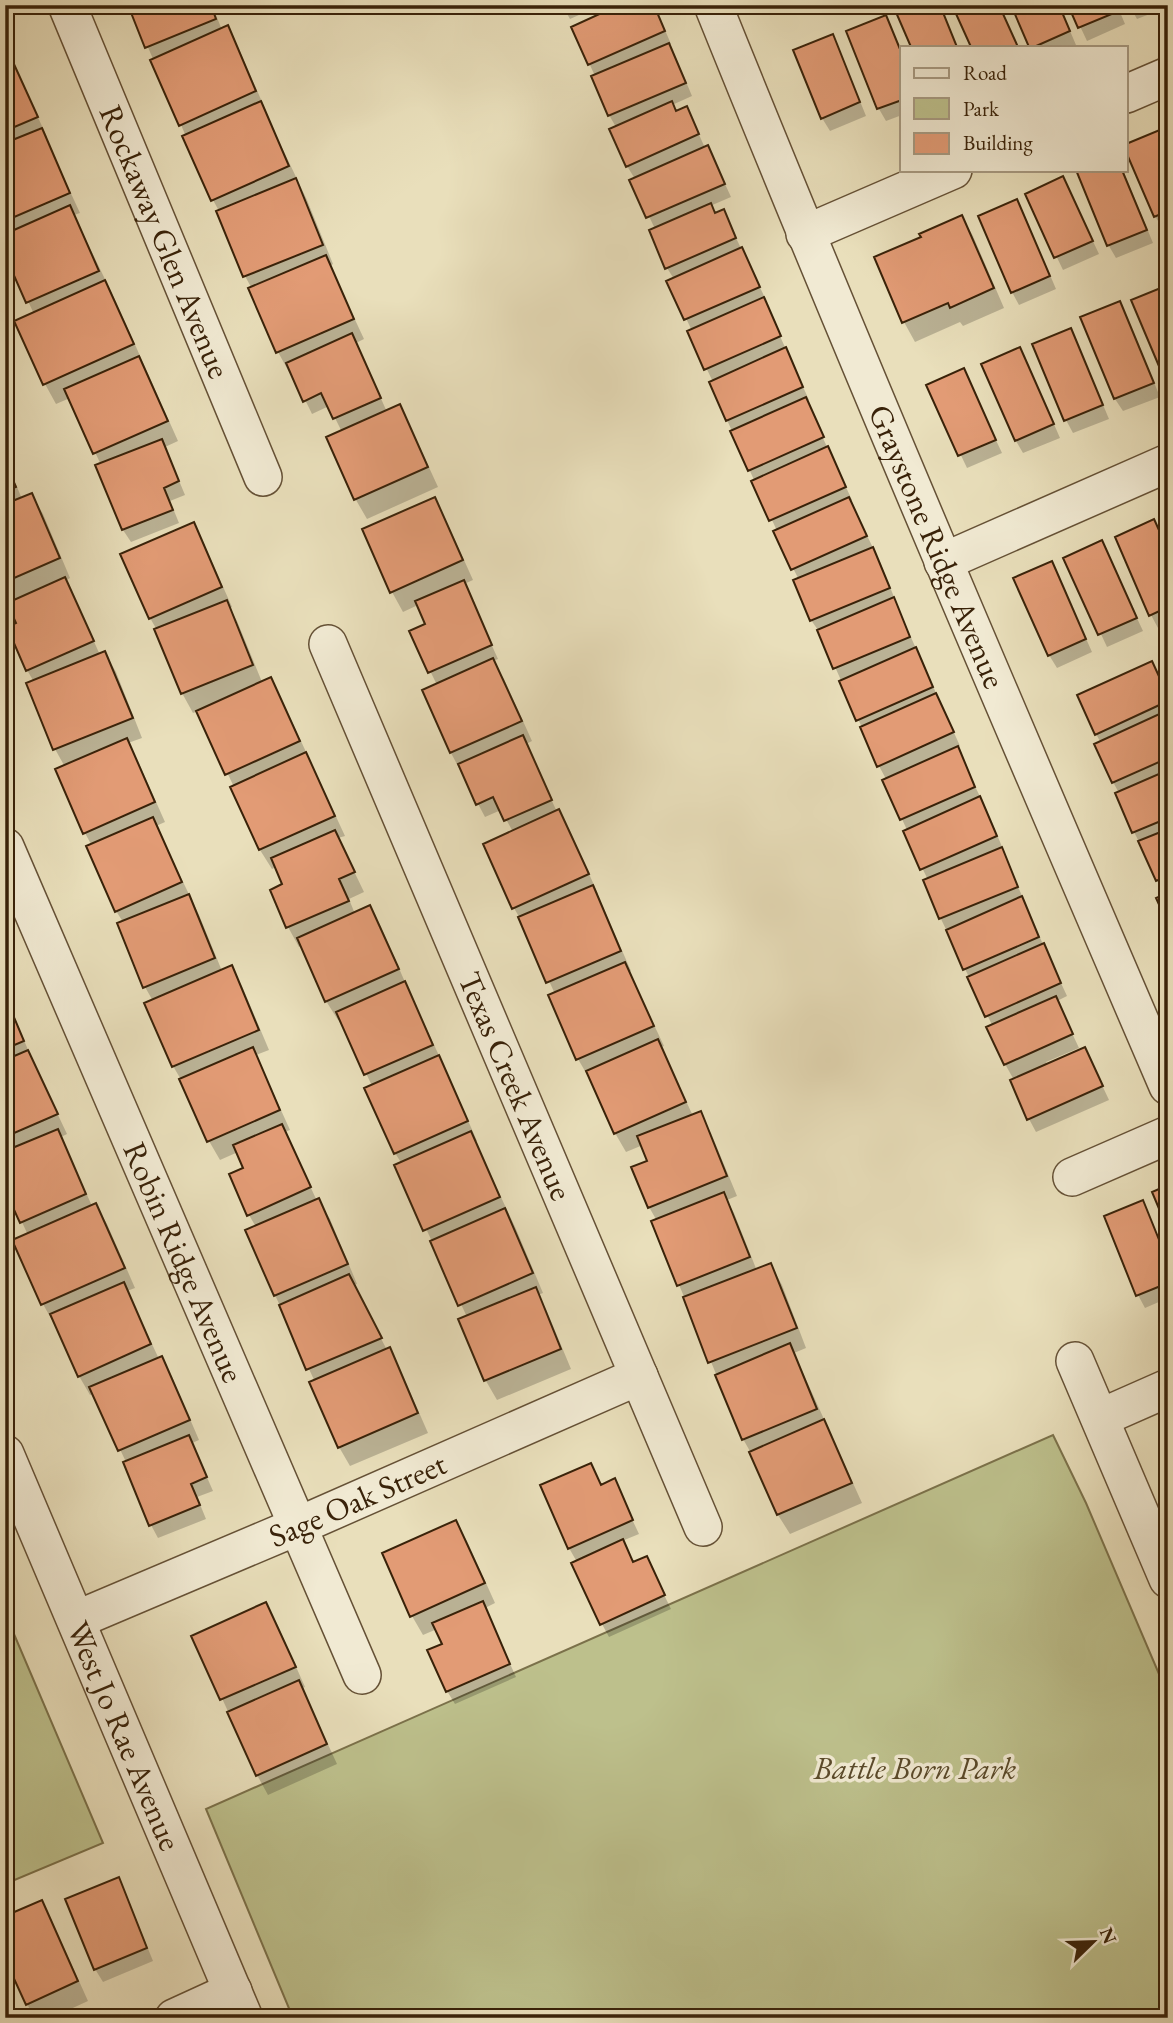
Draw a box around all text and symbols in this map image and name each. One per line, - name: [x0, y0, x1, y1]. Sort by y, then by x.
- legend: [900, 46, 1128, 172]
- text: Road: [963, 59, 1007, 86]
- text: Park: [963, 95, 1000, 122]
- street label: Rockaway Glen Avenue: [90, 99, 241, 384]
- text: Building: [963, 129, 1033, 156]
- street label: Graystone Ridge Avenue: [859, 398, 1016, 695]
- street label: Texas Creek Avenue: [449, 965, 583, 1206]
- street label: Robin Ridge Avenue: [114, 1135, 254, 1389]
- street label: Sage Oak Street: [262, 1442, 453, 1557]
- street label: West Jo Rae Avenue: [57, 1615, 192, 1857]
- park label: Battle Born Park: [813, 1747, 1017, 1789]
- north arrow: [1058, 1908, 1128, 1978]
- text: N: [1094, 1924, 1123, 1948]

